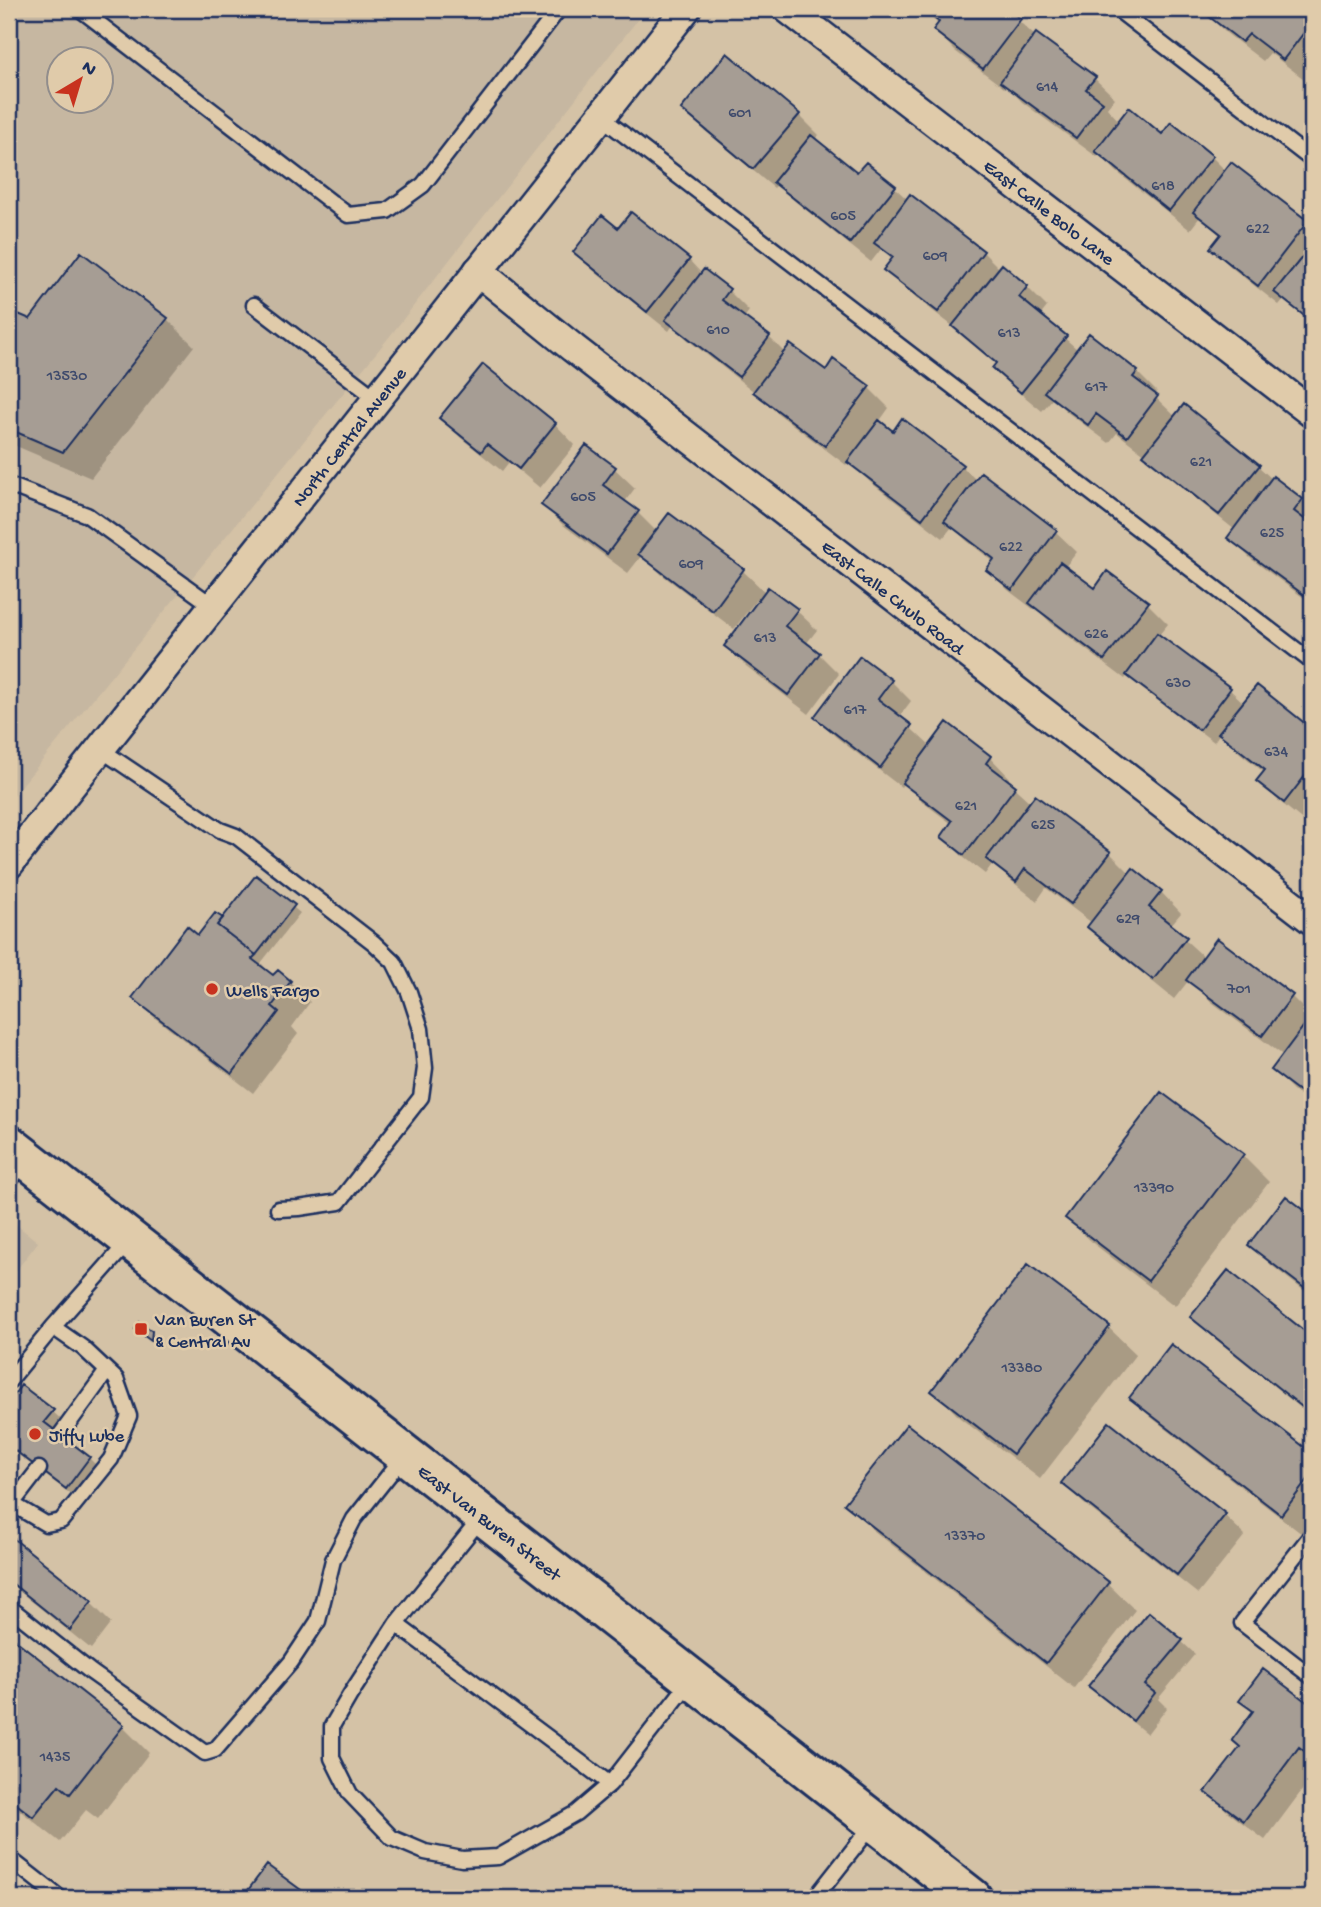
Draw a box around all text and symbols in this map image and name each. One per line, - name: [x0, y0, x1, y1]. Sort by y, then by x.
- north arrow: [46, 46, 116, 116]
- text: N: [76, 56, 100, 82]
- house number: 614: [1036, 79, 1059, 98]
- house number: 601: [728, 105, 752, 124]
- street label: East Calle Bolo Lane: [978, 156, 1118, 272]
- house number: 618: [1151, 178, 1175, 197]
- house number: 605: [830, 208, 856, 227]
- house number: 622: [1246, 221, 1270, 240]
- house number: 609: [922, 248, 948, 267]
- house number: 610: [706, 322, 730, 341]
- house number: 613: [998, 325, 1020, 344]
- street label: North Central Avenue: [288, 364, 413, 513]
- house number: 13530: [46, 368, 87, 387]
- house number: 617: [1085, 379, 1108, 398]
- house number: 621: [1190, 454, 1212, 473]
- house number: 605: [570, 489, 596, 508]
- house number: 625: [1260, 525, 1284, 544]
- street label: East Calle Chulo Road: [816, 537, 969, 663]
- house number: 622: [999, 539, 1023, 558]
- house number: 609: [678, 556, 704, 575]
- house number: 626: [1084, 626, 1109, 645]
- house number: 613: [754, 630, 776, 649]
- house number: 630: [1165, 675, 1191, 694]
- house number: 617: [844, 702, 867, 721]
- house number: 634: [1264, 744, 1288, 763]
- house number: 621: [955, 798, 977, 817]
- house number: 625: [1031, 817, 1055, 836]
- house number: 629: [1116, 911, 1140, 930]
- marker: Wells Fargo: [204, 981, 220, 997]
- place label: Wells Fargo: [226, 981, 320, 1004]
- house number: 701: [1226, 981, 1251, 1000]
- house number: 13390: [1133, 1180, 1174, 1199]
- place label: Van Buren St & Central Av: [154, 1310, 257, 1355]
- marker: Van Buren St & Central Av: [133, 1321, 149, 1337]
- house number: 13380: [1001, 1360, 1042, 1379]
- marker: Jiffy Lube: [27, 1426, 43, 1442]
- place label: Jiffy Lube: [49, 1426, 125, 1449]
- street label: East Van Buren Street: [412, 1461, 566, 1589]
- house number: 13370: [944, 1528, 985, 1547]
- house number: 1435: [39, 1749, 70, 1768]

